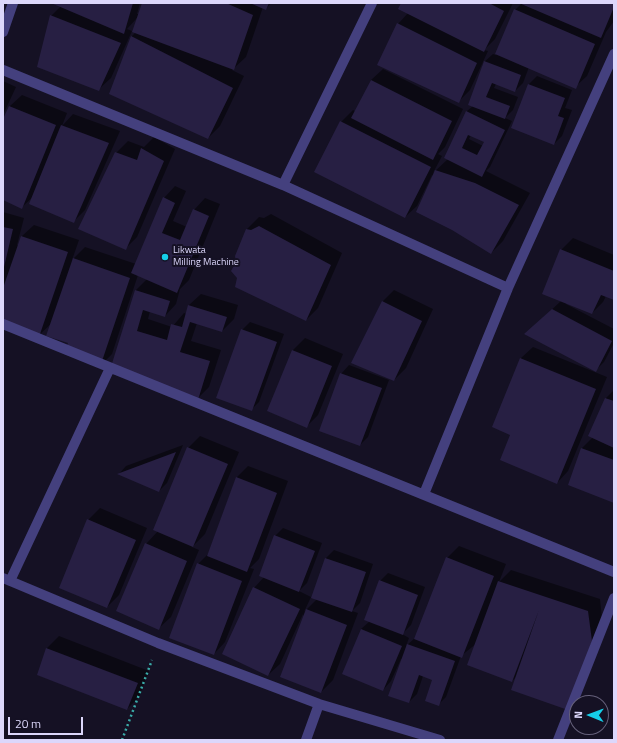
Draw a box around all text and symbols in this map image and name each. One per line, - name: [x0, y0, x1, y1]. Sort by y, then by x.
- place label: Likwata Milling Machine: [173, 245, 239, 268]
- marker: Likwata Milling Machine: [160, 252, 170, 262]
- north arrow: [569, 695, 609, 735]
- scale bar: [10, 709, 85, 735]
- text: N: [570, 711, 586, 719]
- text: 20 m: [15, 714, 41, 733]

